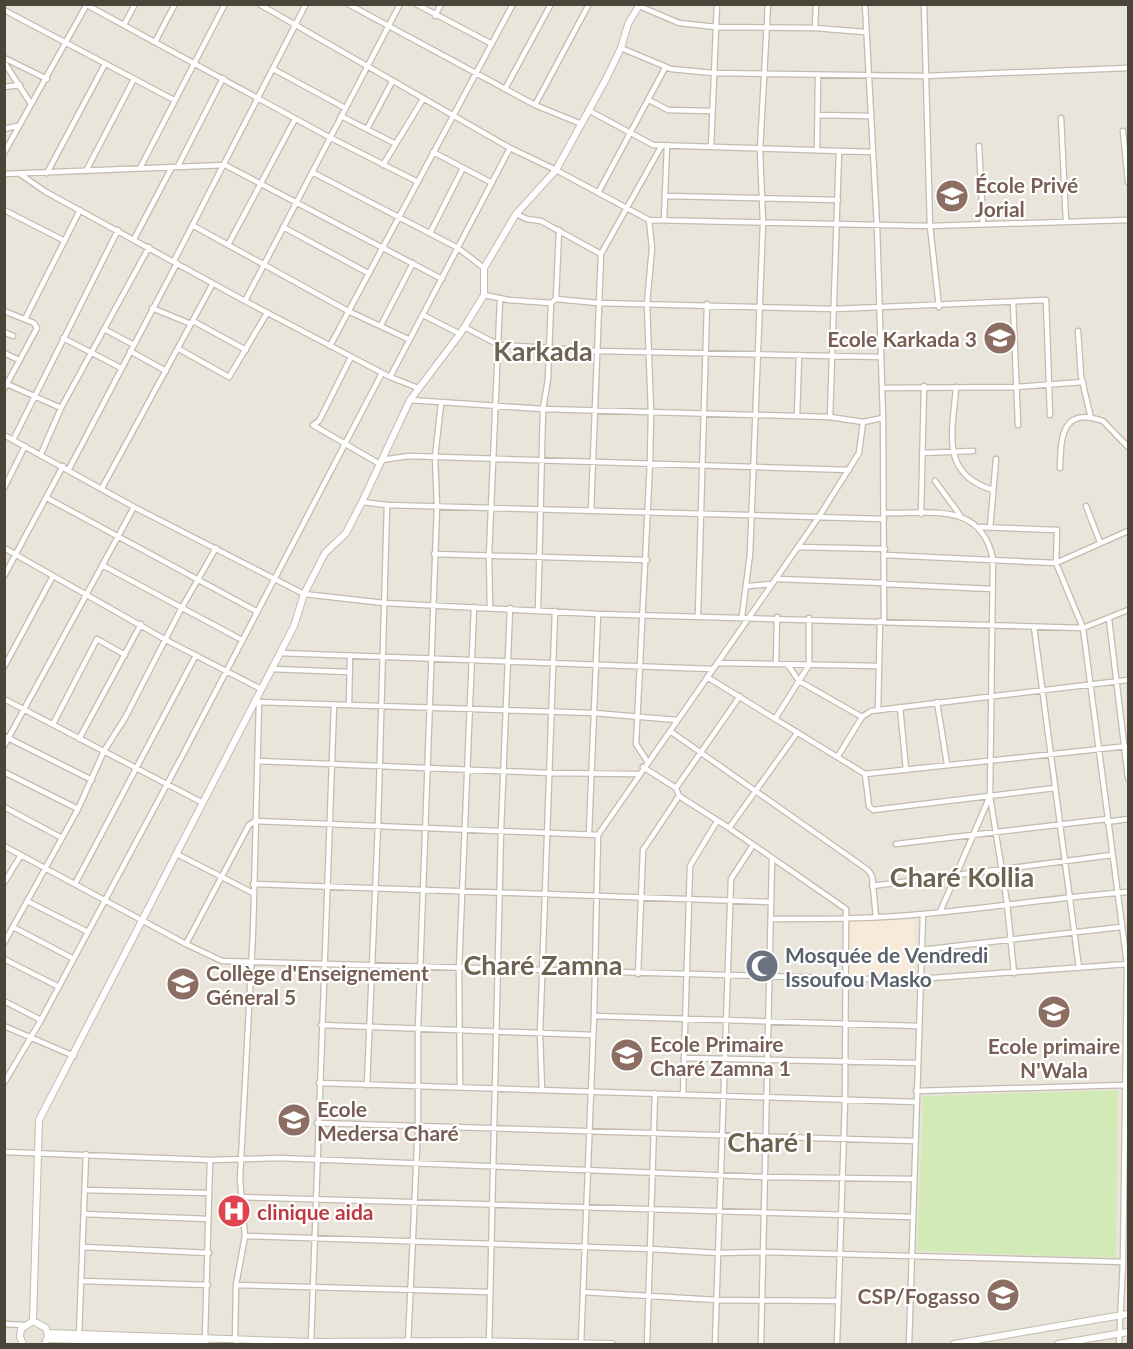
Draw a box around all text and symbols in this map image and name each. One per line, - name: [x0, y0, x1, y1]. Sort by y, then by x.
- place label: École Privé Jorial: [975, 172, 1078, 221]
- school or university icon: École Privé Jorial: [934, 178, 970, 214]
- school or university icon: Ecole Karkada 3: [982, 320, 1018, 356]
- place label: Ecole Karkada 3: [827, 326, 977, 351]
- district label: Karkada: [493, 334, 593, 367]
- district label: Charé Kollia: [890, 860, 1034, 893]
- place label: Mosquée de Vendredi Issoufou Masko: [785, 942, 988, 991]
- district label: Charé Zamna: [464, 948, 623, 981]
- mosque icon: Mosquée de Vendredi Issoufou Masko: [744, 948, 780, 984]
- place label: Collège d'Enseignement Géneral 5: [206, 960, 429, 1009]
- school or university icon: Collège d'Enseignement Géneral 5: [165, 966, 201, 1002]
- school or university icon: Ecole primaire N'Wala: [1036, 994, 1072, 1030]
- place label: Ecole Primaire Charé Zamna 1: [650, 1031, 791, 1080]
- place label: Ecole primaire N'Wala: [988, 1033, 1120, 1082]
- school or university icon: Ecole Primaire Charé Zamna 1: [609, 1037, 645, 1073]
- place label: Ecole Medersa Charé: [317, 1096, 459, 1145]
- school or university icon: Ecole Medersa Charé: [276, 1102, 312, 1138]
- district label: Charé I: [727, 1125, 813, 1158]
- hospital icon: clinique aida: [216, 1193, 252, 1229]
- place label: clinique aida: [257, 1199, 374, 1224]
- school or university icon: CSP/Fogasso: [985, 1277, 1021, 1313]
- place label: CSP/Fogasso: [858, 1283, 980, 1308]

